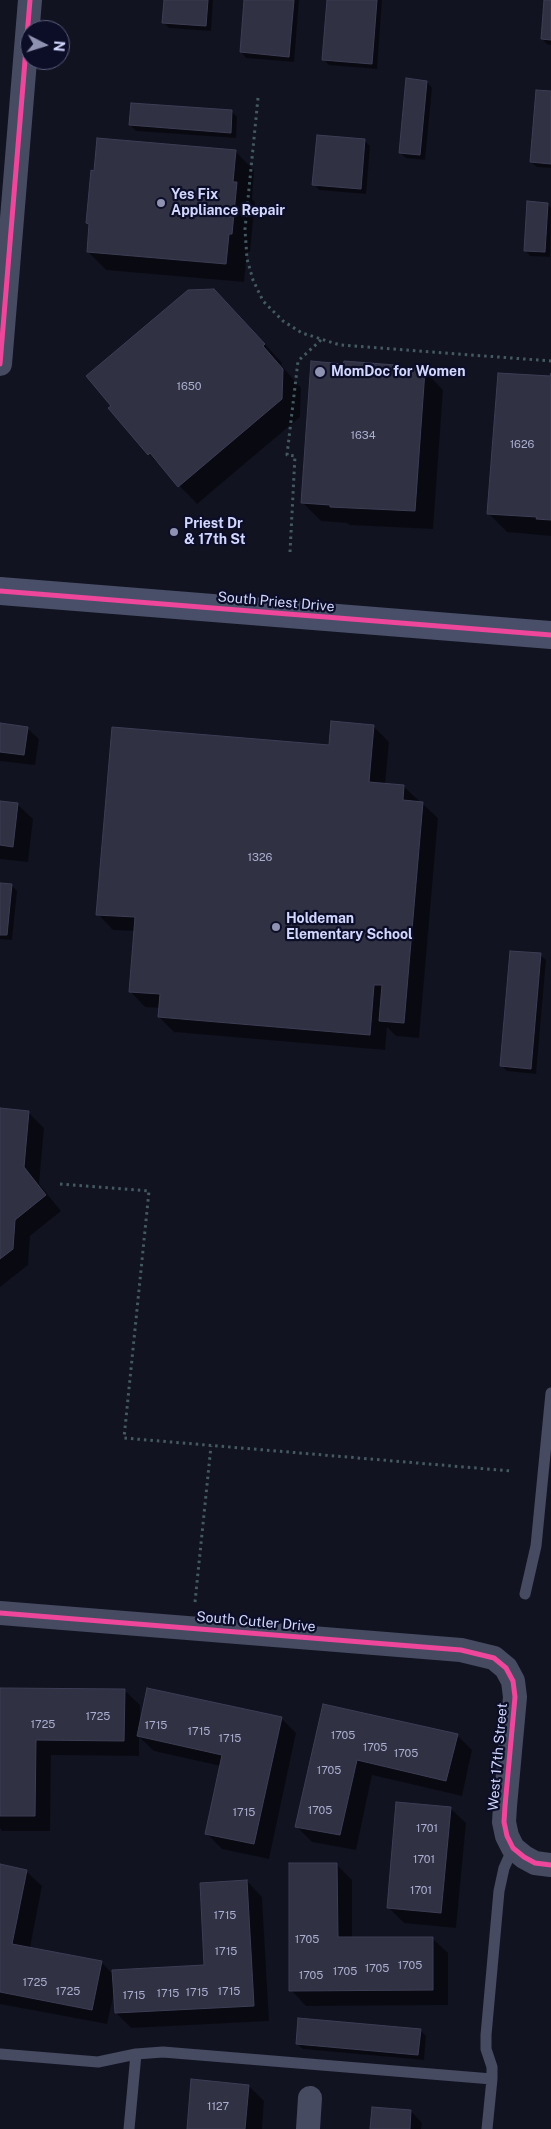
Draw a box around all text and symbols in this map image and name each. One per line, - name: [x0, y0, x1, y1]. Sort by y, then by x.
- north arrow: [20, 20, 70, 70]
- text: N: [51, 40, 67, 52]
- place label: Yes Fix Appliance Repair: [171, 187, 285, 220]
- marker: Yes Fix Appliance Repair: [155, 197, 167, 209]
- place label: MomDoc for Women: [331, 364, 465, 380]
- marker: MomDoc for Women: [313, 365, 327, 379]
- house number: 1650: [176, 380, 202, 394]
- house number: 1634: [350, 429, 376, 443]
- house number: 1626: [510, 438, 534, 452]
- place label: Priest Dr & 17th St: [184, 516, 245, 548]
- marker: Priest Dr & 17th St: [168, 526, 180, 538]
- street label: South Priest Drive: [217, 589, 335, 615]
- house number: 1326: [248, 851, 272, 865]
- place label: Holdeman Elementary School: [286, 911, 413, 944]
- marker: Holdeman Elementary School: [270, 921, 282, 933]
- street label: South Cutler Drive: [196, 1608, 316, 1636]
- street label: West 17th Street: [485, 1702, 511, 1812]
- house number: 1725: [86, 1710, 110, 1724]
- house number: 1725: [31, 1718, 55, 1732]
- house number: 1715: [145, 1719, 167, 1733]
- house number: 1715: [188, 1725, 210, 1739]
- house number: 1705: [331, 1729, 355, 1743]
- house number: 1715: [219, 1732, 241, 1746]
- house number: 1705: [363, 1741, 387, 1755]
- house number: 1705: [394, 1747, 418, 1761]
- house number: 1705: [317, 1764, 341, 1778]
- house number: 1705: [308, 1804, 332, 1818]
- house number: 1715: [233, 1806, 255, 1820]
- house number: 1701: [416, 1822, 438, 1836]
- house number: 1701: [413, 1853, 435, 1867]
- house number: 1701: [410, 1884, 432, 1898]
- house number: 1715: [214, 1909, 236, 1923]
- house number: 1705: [295, 1933, 319, 1947]
- house number: 1715: [215, 1945, 237, 1959]
- house number: 1705: [398, 1959, 422, 1973]
- house number: 1705: [365, 1962, 389, 1976]
- house number: 1705: [333, 1965, 357, 1979]
- house number: 1705: [299, 1969, 323, 1983]
- house number: 1725: [23, 1976, 47, 1990]
- house number: 1725: [56, 1985, 80, 1999]
- house number: 1715: [218, 1985, 240, 1999]
- house number: 1715: [186, 1986, 208, 2000]
- house number: 1715: [157, 1987, 179, 2001]
- house number: 1715: [123, 1989, 145, 2003]
- house number: 1127: [207, 2100, 229, 2114]

